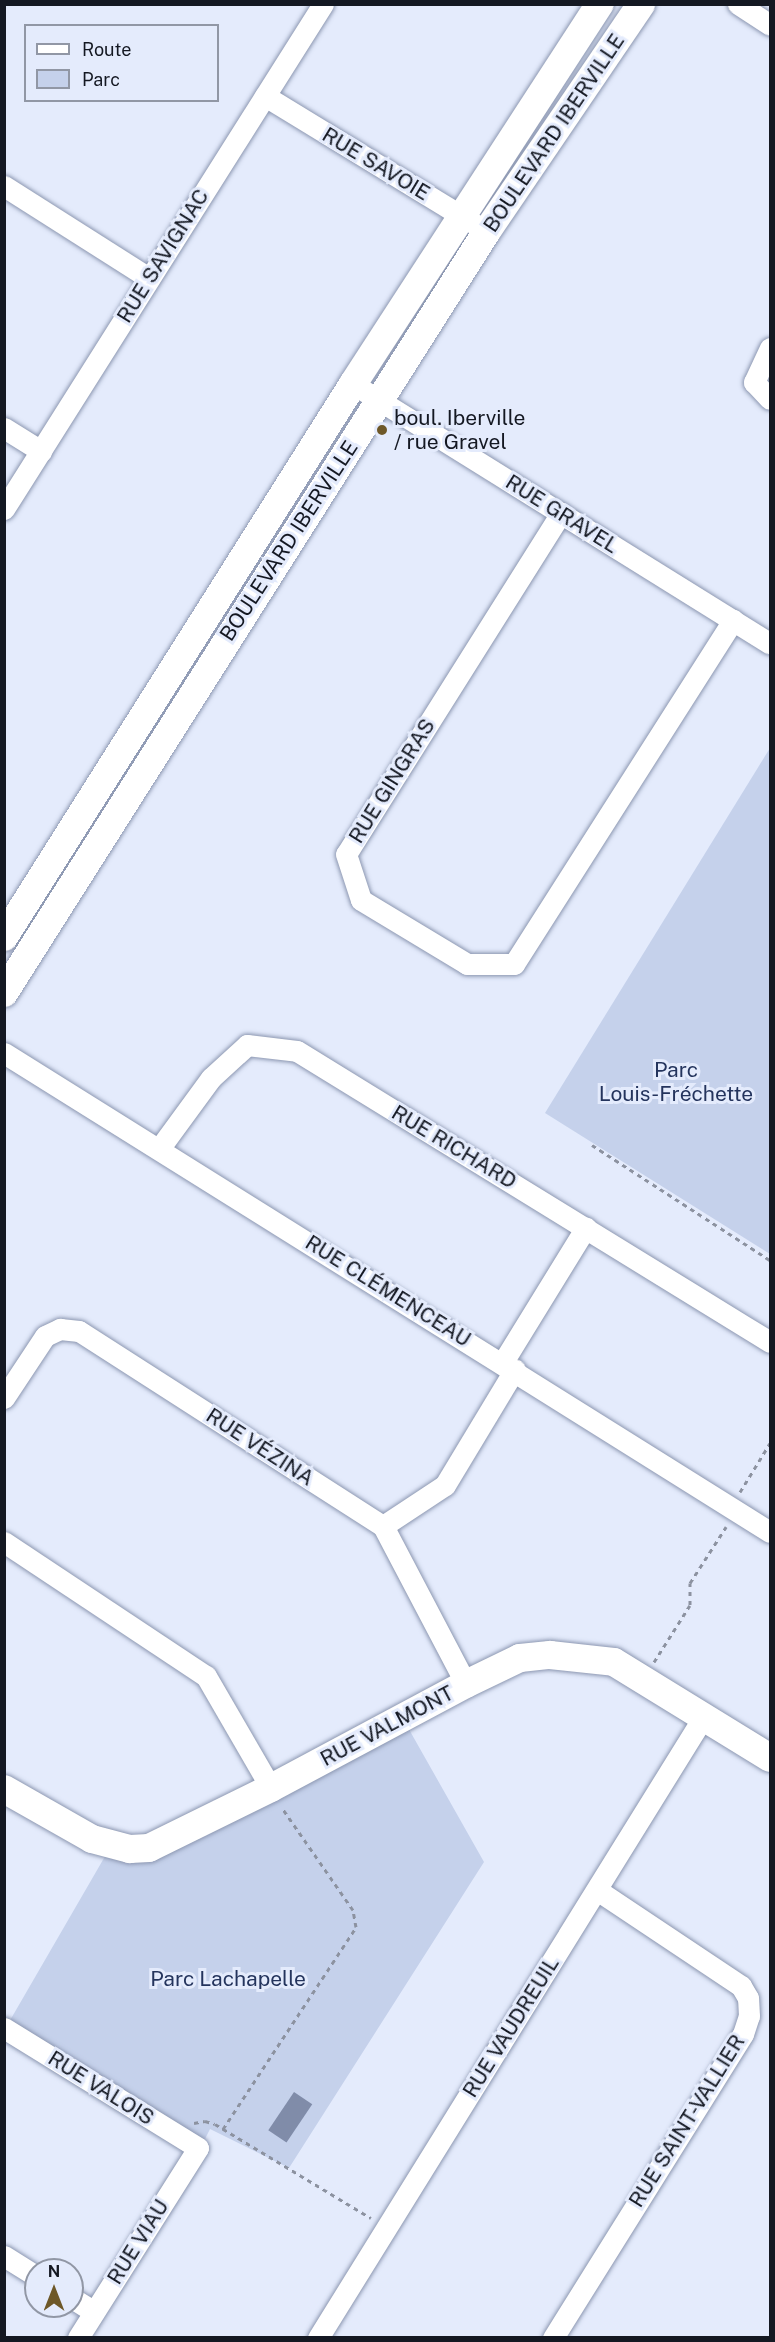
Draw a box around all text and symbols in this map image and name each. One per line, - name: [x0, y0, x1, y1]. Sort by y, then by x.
- legend: [24, 24, 219, 102]
- street label: BOULEVARD IBERVILLE: [478, 29, 630, 237]
- text: Route: [82, 39, 131, 60]
- text: Parc: [82, 69, 120, 90]
- street label: RUE SAVOIE: [318, 122, 434, 206]
- street label: RUE SAVIGNAC: [112, 185, 214, 327]
- place label: boul. Iberville / rue Gravel: [394, 405, 526, 455]
- marker: boul. Iberville / rue Gravel: [375, 423, 389, 437]
- street label: BOULEVARD IBERVILLE: [215, 436, 363, 646]
- street label: RUE GRAVEL: [501, 469, 623, 559]
- street label: RUE GINGRAS: [344, 714, 440, 848]
- park label: Parc Louis-Fréchette: [599, 1057, 753, 1107]
- street label: RUE RICHARD: [387, 1100, 521, 1194]
- street label: RUE CLÉMENCEAU: [301, 1230, 475, 1352]
- street label: RUE VÉZINA: [201, 1403, 319, 1491]
- street label: RUE VALMONT: [316, 1680, 458, 1772]
- street label: RUE VAUDREUIL: [457, 1952, 565, 2102]
- park label: Parc Lachapelle: [150, 1966, 306, 1992]
- street label: RUE SAINT-VALLIER: [624, 2030, 750, 2212]
- street label: RUE VALOIS: [43, 2045, 159, 2131]
- street label: RUE VIAU: [102, 2195, 174, 2289]
- north arrow: [24, 2258, 84, 2318]
- text: N: [48, 2262, 60, 2281]

